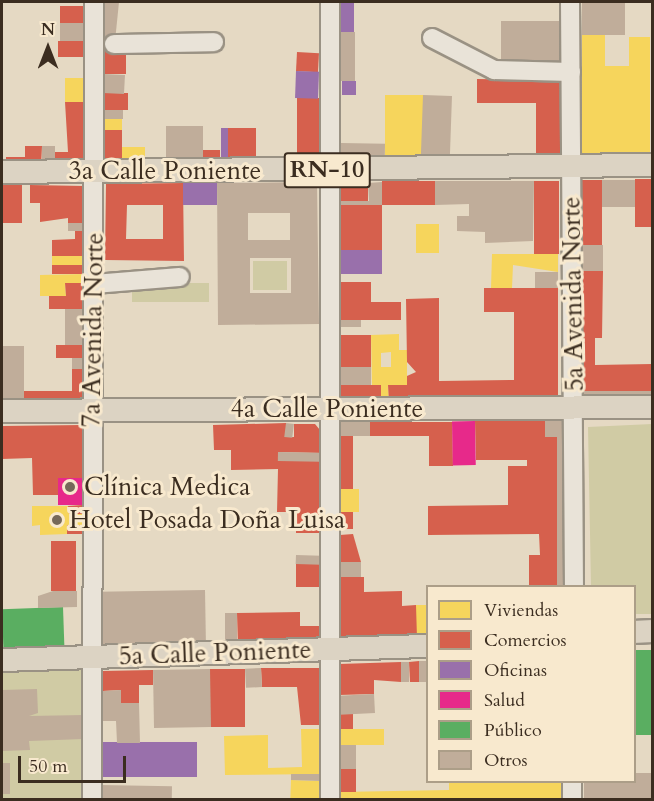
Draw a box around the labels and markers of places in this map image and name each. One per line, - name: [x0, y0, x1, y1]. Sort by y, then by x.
- place label: Clínica Medica: [84, 471, 251, 503]
- marker: Clínica Medica: [61, 478, 79, 496]
- place label: Hotel Posada Doña Luisa: [69, 504, 345, 536]
- marker: Hotel Posada Doña Luisa: [50, 513, 64, 527]

